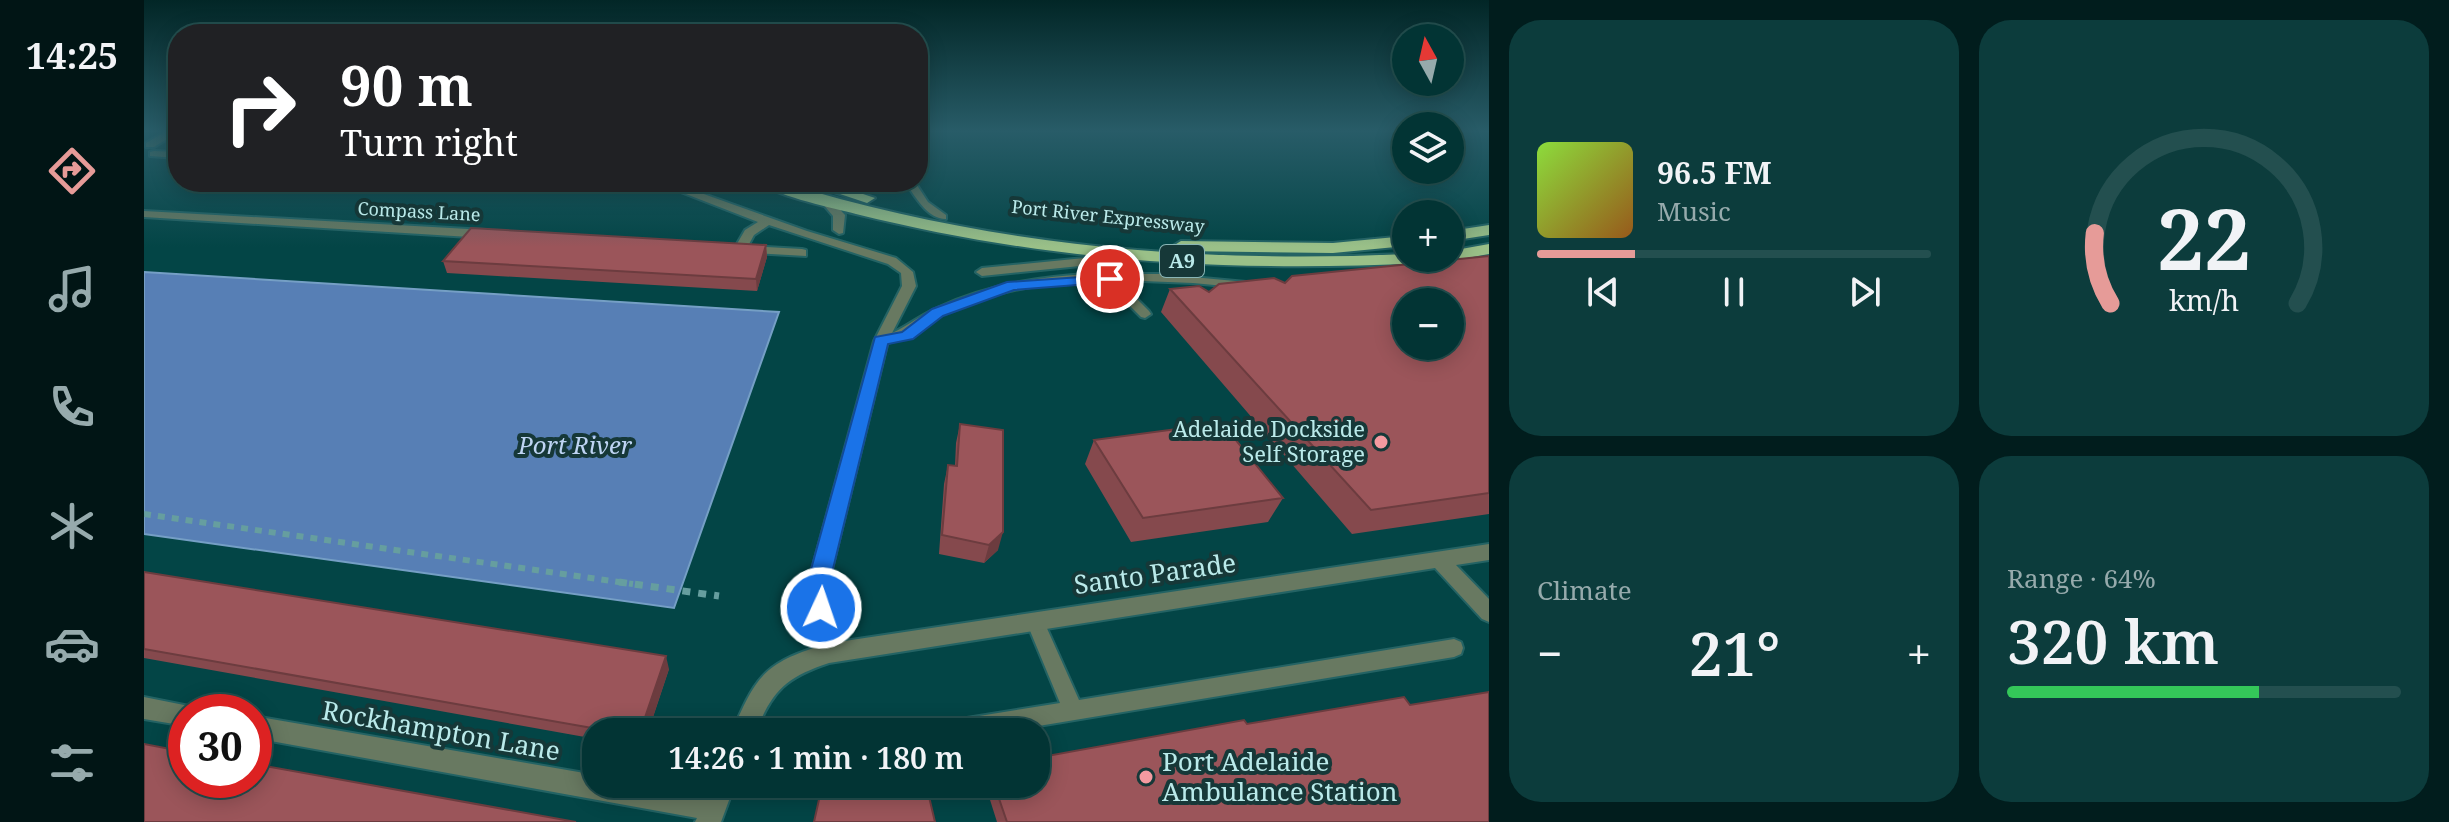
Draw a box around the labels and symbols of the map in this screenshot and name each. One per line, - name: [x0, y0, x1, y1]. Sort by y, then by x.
- north arrow: [1392, 24, 1464, 96]
- street label: Port River Expressway: [1010, 194, 1207, 238]
- street label: Compass Lane: [357, 196, 481, 226]
- pin: [1076, 245, 1144, 313]
- road number: A9: [1160, 245, 1204, 277]
- place label: Adelaide Dockside Self Storage: [1173, 413, 1365, 468]
- water label: Port River: [517, 428, 633, 461]
- marker: Adelaide Dockside Self Storage: [1372, 433, 1390, 451]
- street label: Santo Parade: [1072, 544, 1238, 602]
- position arrow: [779, 566, 863, 650]
- street label: Rockhampton Lane: [319, 691, 563, 769]
- speed limit sign: 30: [168, 694, 272, 798]
- place label: Port Adelaide Ambulance Station: [1162, 743, 1398, 809]
- marker: Port Adelaide Ambulance Station: [1137, 768, 1155, 786]

